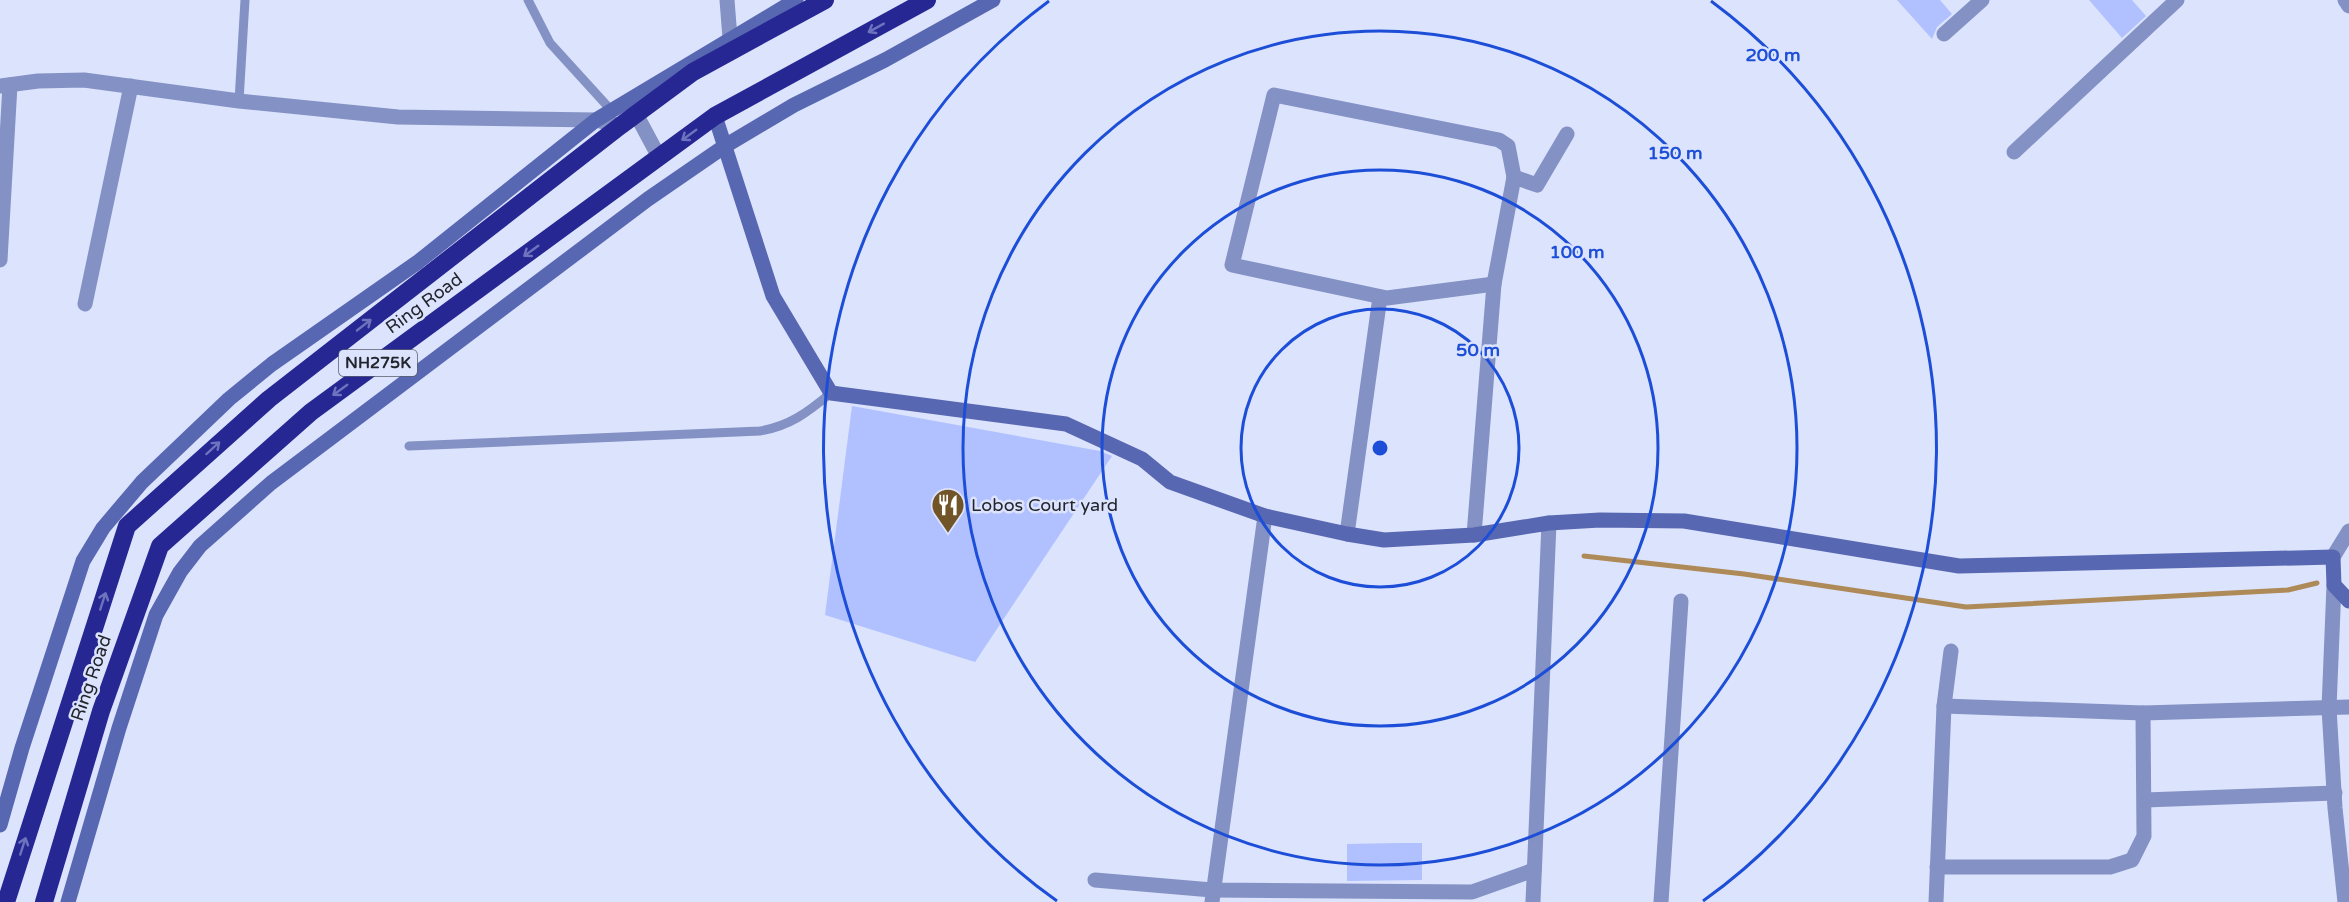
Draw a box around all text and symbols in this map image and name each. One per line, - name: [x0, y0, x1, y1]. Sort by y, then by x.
- one-way arrow: [868, 22, 885, 34]
- text: 200 m: [1745, 44, 1801, 66]
- one-way arrow: [681, 129, 697, 142]
- text: 150 m: [1647, 142, 1703, 164]
- text: 100 m: [1549, 241, 1605, 263]
- one-way arrow: [524, 244, 540, 257]
- street label: Ring Road: [381, 268, 467, 338]
- one-way arrow: [356, 318, 372, 331]
- text: 50 m: [1456, 339, 1500, 361]
- road number: NH275K: [339, 350, 417, 376]
- one-way arrow: [332, 384, 348, 397]
- centre of rings: [1370, 438, 1390, 458]
- one-way arrow: [206, 441, 221, 455]
- restaurant icon: Lobos Court yard: [930, 487, 966, 534]
- place label: Lobos Court yard: [971, 494, 1118, 516]
- one-way arrow: [98, 592, 109, 611]
- street label: Ring Road: [66, 632, 116, 724]
- one-way arrow: [19, 837, 30, 856]

